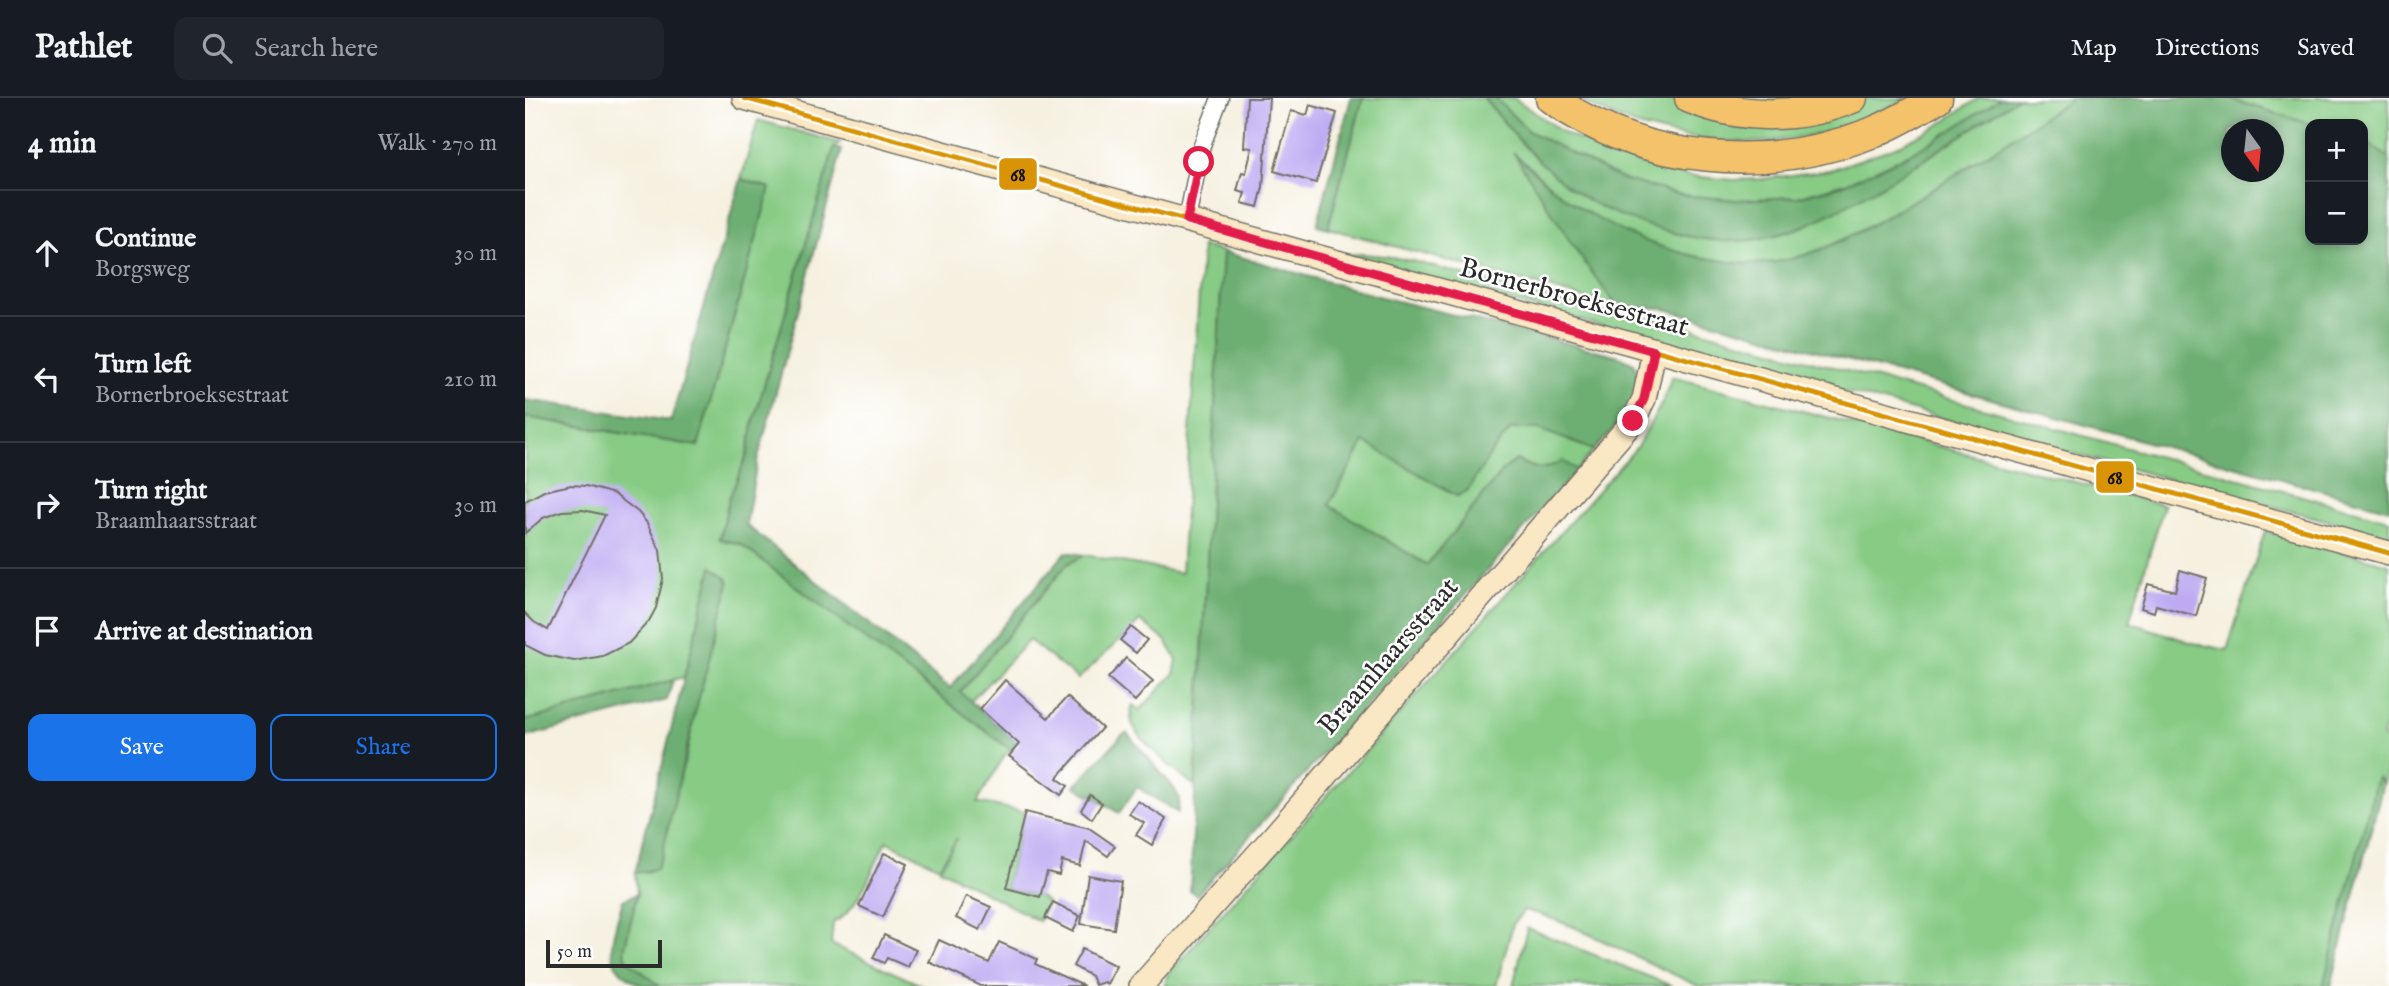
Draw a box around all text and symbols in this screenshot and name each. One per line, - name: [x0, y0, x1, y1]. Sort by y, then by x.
- search box: [174, 17, 664, 80]
- text: Pathlet: [35, 27, 132, 69]
- icon: search: [198, 29, 236, 67]
- text: Search here: [254, 32, 378, 65]
- text: Map: [2071, 33, 2117, 64]
- text: Directions: [2155, 33, 2259, 64]
- text: Saved: [2297, 33, 2354, 64]
- north arrow: [2221, 119, 2284, 182]
- map controls: [2305, 119, 2368, 245]
- button: +: [2305, 119, 2368, 182]
- text: 4 min: [28, 125, 96, 163]
- text: Walk · 270 m: [377, 129, 497, 158]
- route start: [1183, 146, 1214, 177]
- line badge: 68: [998, 157, 1038, 191]
- text: 68: [1010, 164, 1026, 188]
- button: −: [2305, 182, 2368, 245]
- text: Continue: [95, 222, 196, 255]
- icon: ahead: [28, 234, 66, 272]
- text: 30 m: [454, 239, 497, 268]
- street label: Bornerbroeksestraat: [1455, 251, 1693, 346]
- text: Borgsweg: [95, 255, 190, 284]
- text: Turn left: [95, 348, 192, 381]
- icon: left: [28, 360, 66, 398]
- text: 210 m: [444, 365, 497, 394]
- text: Bornerbroeksestraat: [95, 381, 289, 410]
- route end: [1617, 405, 1648, 436]
- line badge: 68: [2095, 460, 2135, 494]
- text: 68: [2107, 467, 2123, 491]
- text: Turn right: [95, 474, 208, 507]
- icon: right: [28, 486, 66, 524]
- text: 30 m: [454, 491, 497, 520]
- text: Braamhaarsstraat: [95, 507, 257, 536]
- street label: Braamhaarsstraat: [1311, 571, 1467, 743]
- icon: arrive: [28, 612, 66, 650]
- text: Arrive at destination: [95, 615, 313, 648]
- button: Save: [28, 714, 256, 781]
- button: Share: [270, 714, 497, 781]
- scale bar: [546, 937, 661, 969]
- text: 50 m: [557, 940, 592, 964]

